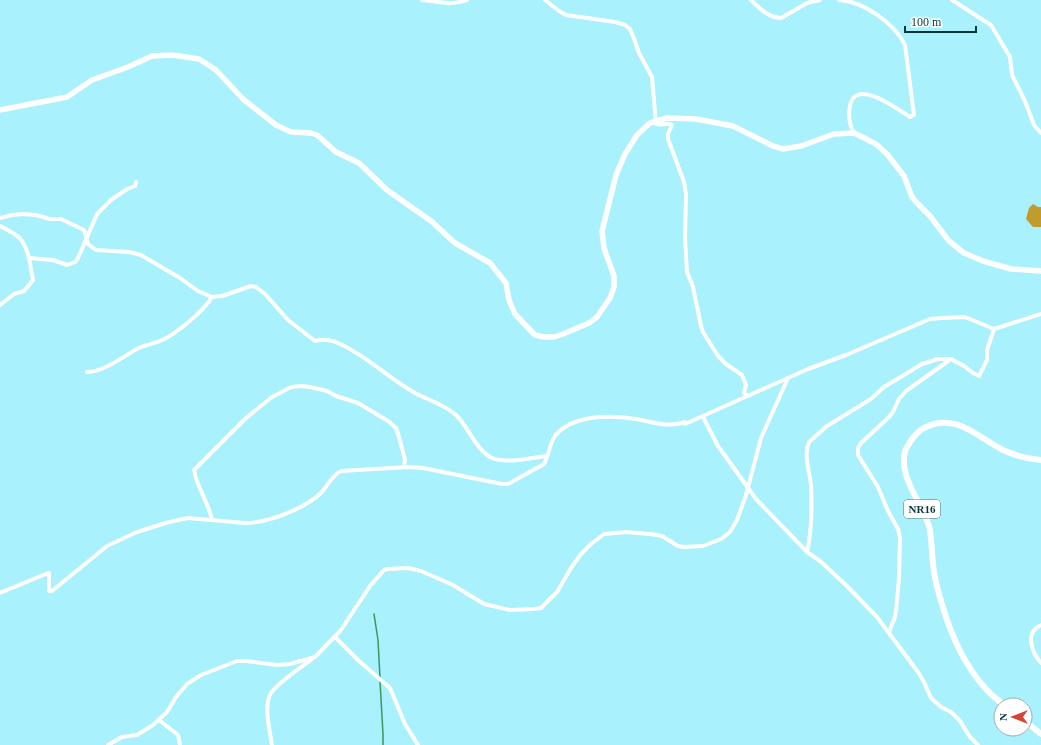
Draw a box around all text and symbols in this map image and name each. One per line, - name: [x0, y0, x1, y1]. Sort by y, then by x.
- scale bar: [905, 8, 976, 34]
- text: 100 m: [911, 15, 942, 29]
- road number: NR16: [904, 500, 940, 518]
- north arrow: [993, 697, 1033, 737]
- text: N: [997, 713, 1009, 721]

